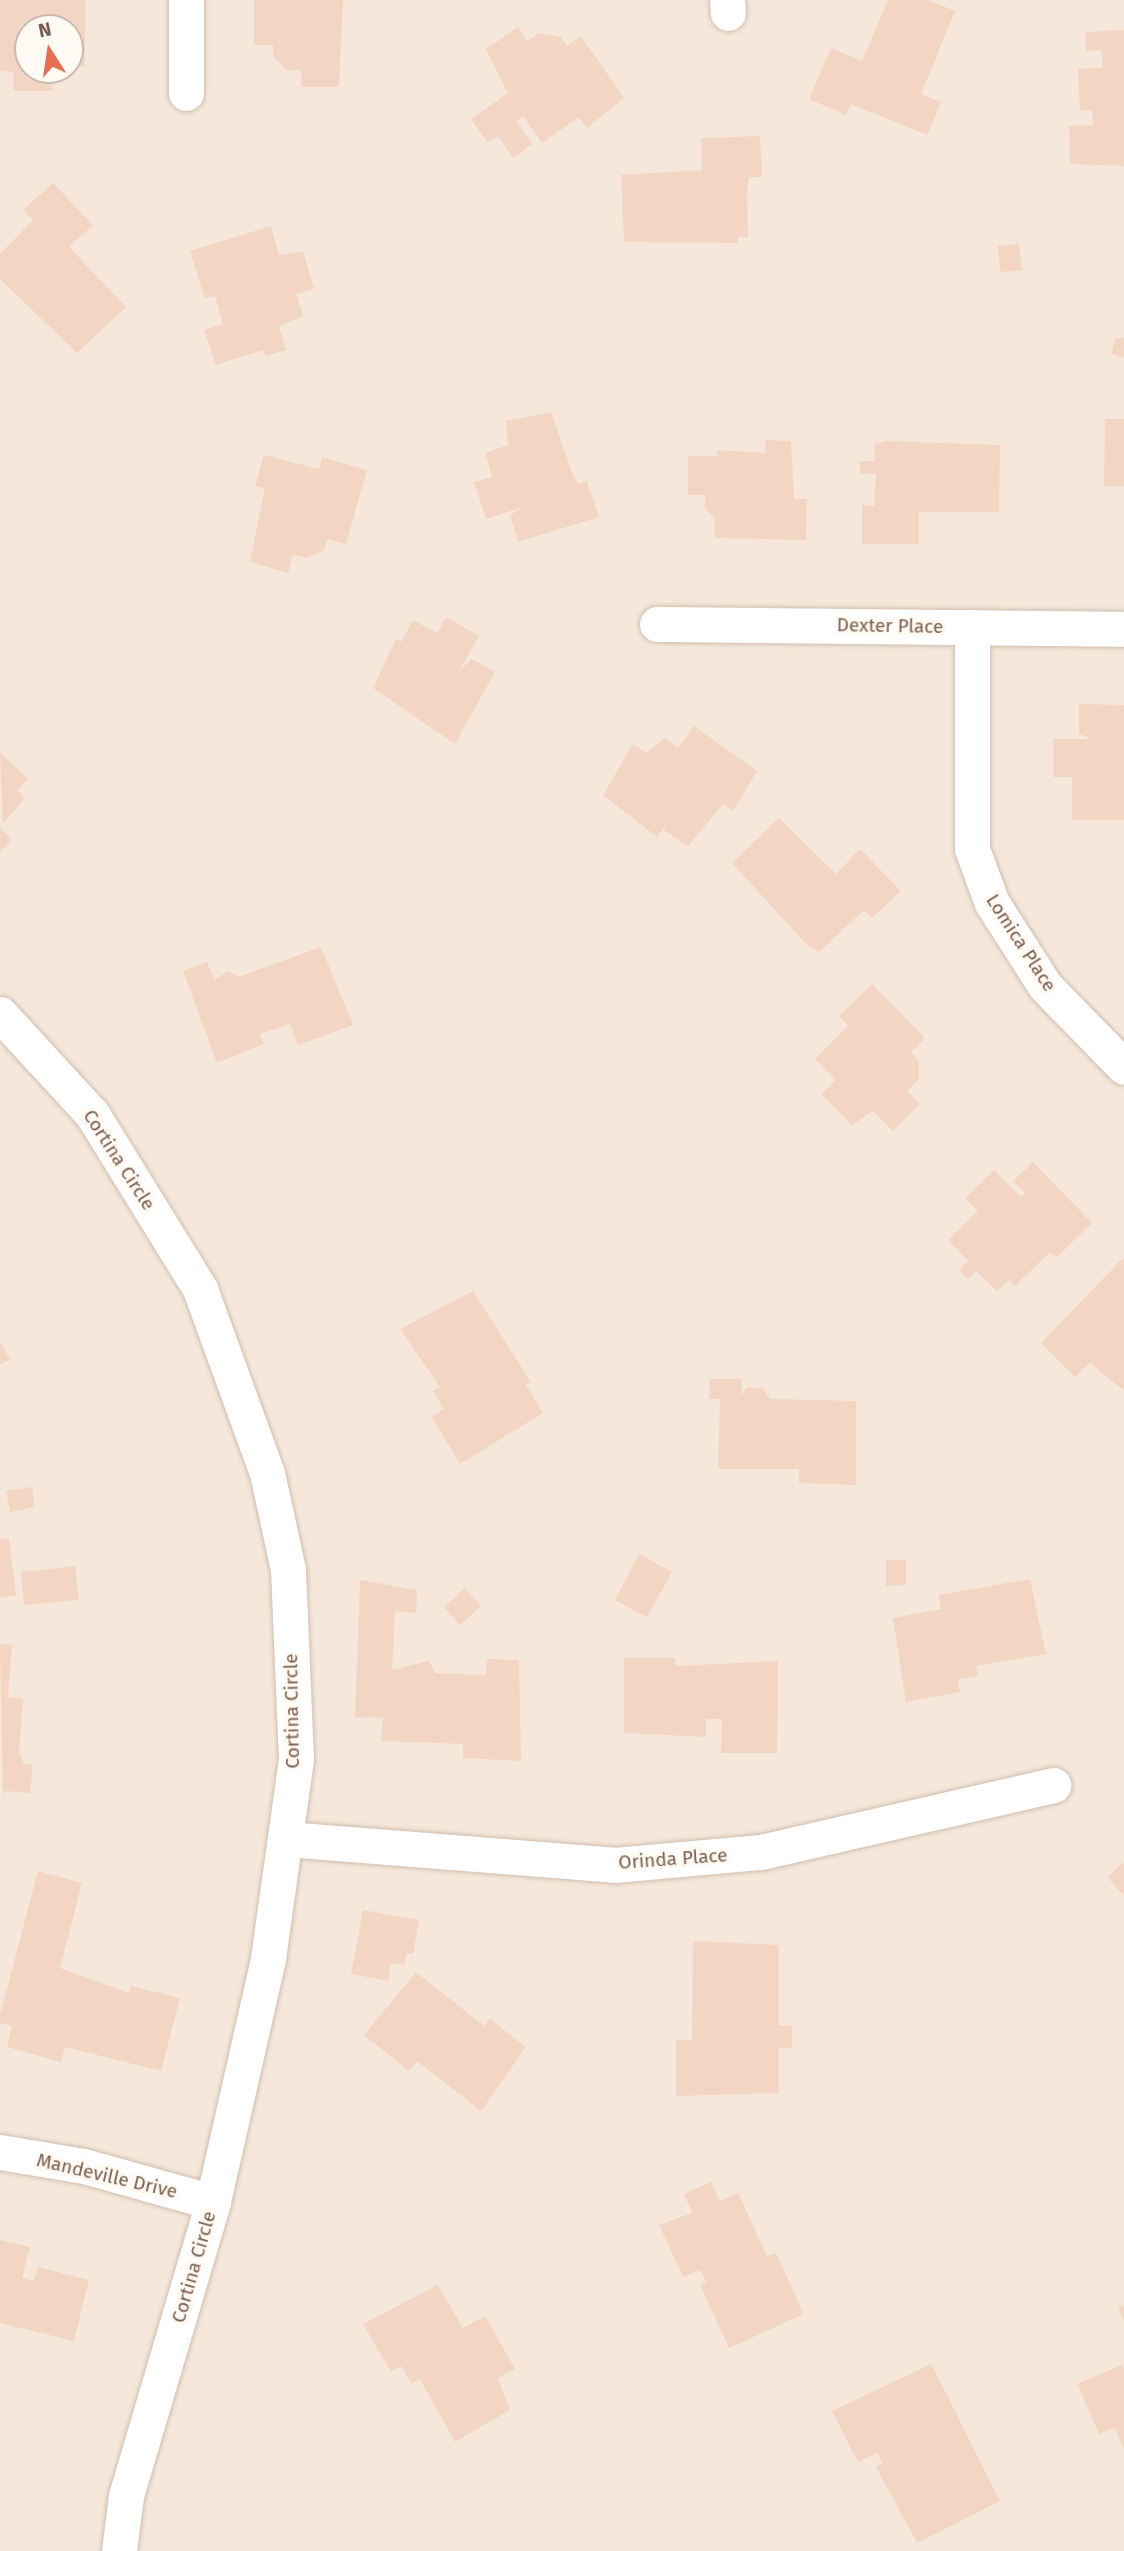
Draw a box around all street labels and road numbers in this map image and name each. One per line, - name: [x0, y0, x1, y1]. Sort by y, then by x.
- street label: Dexter Place: [836, 614, 944, 638]
- street label: Lomica Place: [981, 890, 1061, 996]
- street label: Cortina Circle: [78, 1106, 160, 1214]
- street label: Cortina Circle: [280, 1653, 304, 1769]
- street label: Orinda Place: [618, 1844, 728, 1874]
- street label: Mandeville Drive: [34, 2149, 180, 2203]
- street label: Cortina Circle: [167, 2209, 221, 2325]

